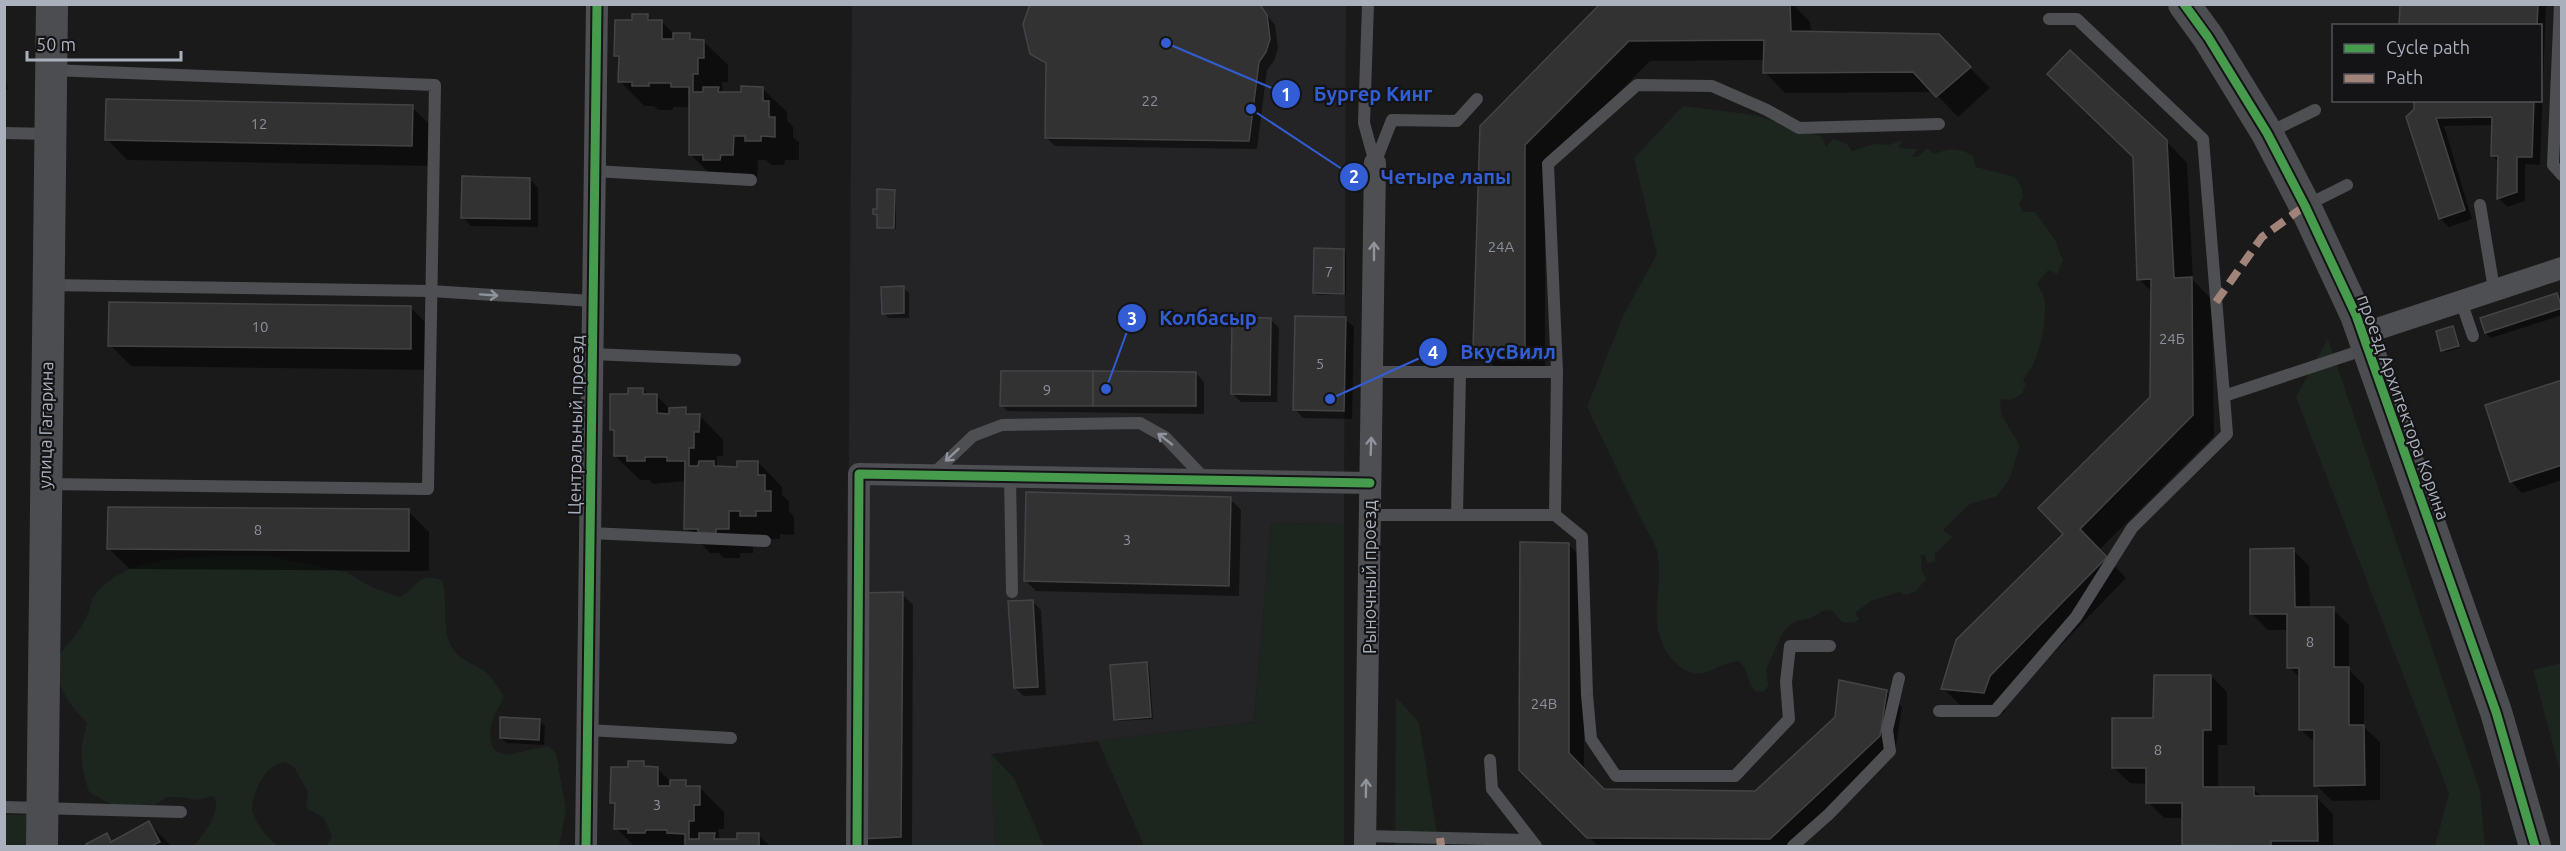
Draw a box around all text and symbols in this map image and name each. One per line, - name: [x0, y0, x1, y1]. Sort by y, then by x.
- scale bar: [27, 24, 182, 62]
- legend: [2332, 24, 2542, 102]
- text: 50 m: [36, 34, 76, 54]
- text: Cycle path: [2386, 37, 2470, 57]
- text: Path: [2386, 67, 2423, 87]
- callout: Бургер Кинг: [1271, 75, 1444, 113]
- text: Бургер Кинг: [1314, 82, 1432, 105]
- text: 1: [1281, 84, 1291, 104]
- house number: 22: [1142, 92, 1158, 109]
- house number: 12: [251, 115, 267, 132]
- callout: Четыре лапы: [1339, 158, 1523, 196]
- text: Четыре лапы: [1381, 165, 1511, 188]
- text: 2: [1349, 166, 1359, 186]
- house number: 24А: [1488, 238, 1515, 255]
- one-way arrow: [1368, 242, 1380, 262]
- house number: 7: [1325, 263, 1333, 280]
- one-way arrow: [478, 289, 498, 300]
- street label: проезд Архитектора Корина: [2354, 292, 2454, 522]
- callout: Колбасыр: [1117, 299, 1269, 337]
- text: Колбасыр: [1159, 306, 1257, 329]
- text: 3: [1127, 308, 1137, 328]
- house number: 10: [252, 318, 268, 335]
- house number: 24Б: [2159, 330, 2185, 347]
- callout: ВкусВилл: [1418, 333, 1568, 371]
- street label: Центральный проезд: [563, 334, 587, 515]
- text: ВкусВилл: [1460, 340, 1556, 363]
- text: 4: [1428, 342, 1438, 362]
- house number: 5: [1316, 355, 1324, 372]
- street label: улица Гагарина: [34, 361, 56, 489]
- house number: 9: [1043, 381, 1051, 398]
- one-way arrow: [1157, 432, 1173, 445]
- one-way arrow: [1365, 437, 1376, 457]
- one-way arrow: [945, 448, 960, 463]
- street label: Рыночный проезд: [1359, 500, 1379, 654]
- house number: 8: [254, 521, 262, 538]
- house number: 3: [1123, 531, 1131, 548]
- house number: 8: [2306, 633, 2314, 650]
- house number: 24В: [1531, 695, 1557, 712]
- house number: 8: [2154, 741, 2162, 758]
- one-way arrow: [1360, 779, 1372, 799]
- house number: 3: [653, 796, 661, 813]

